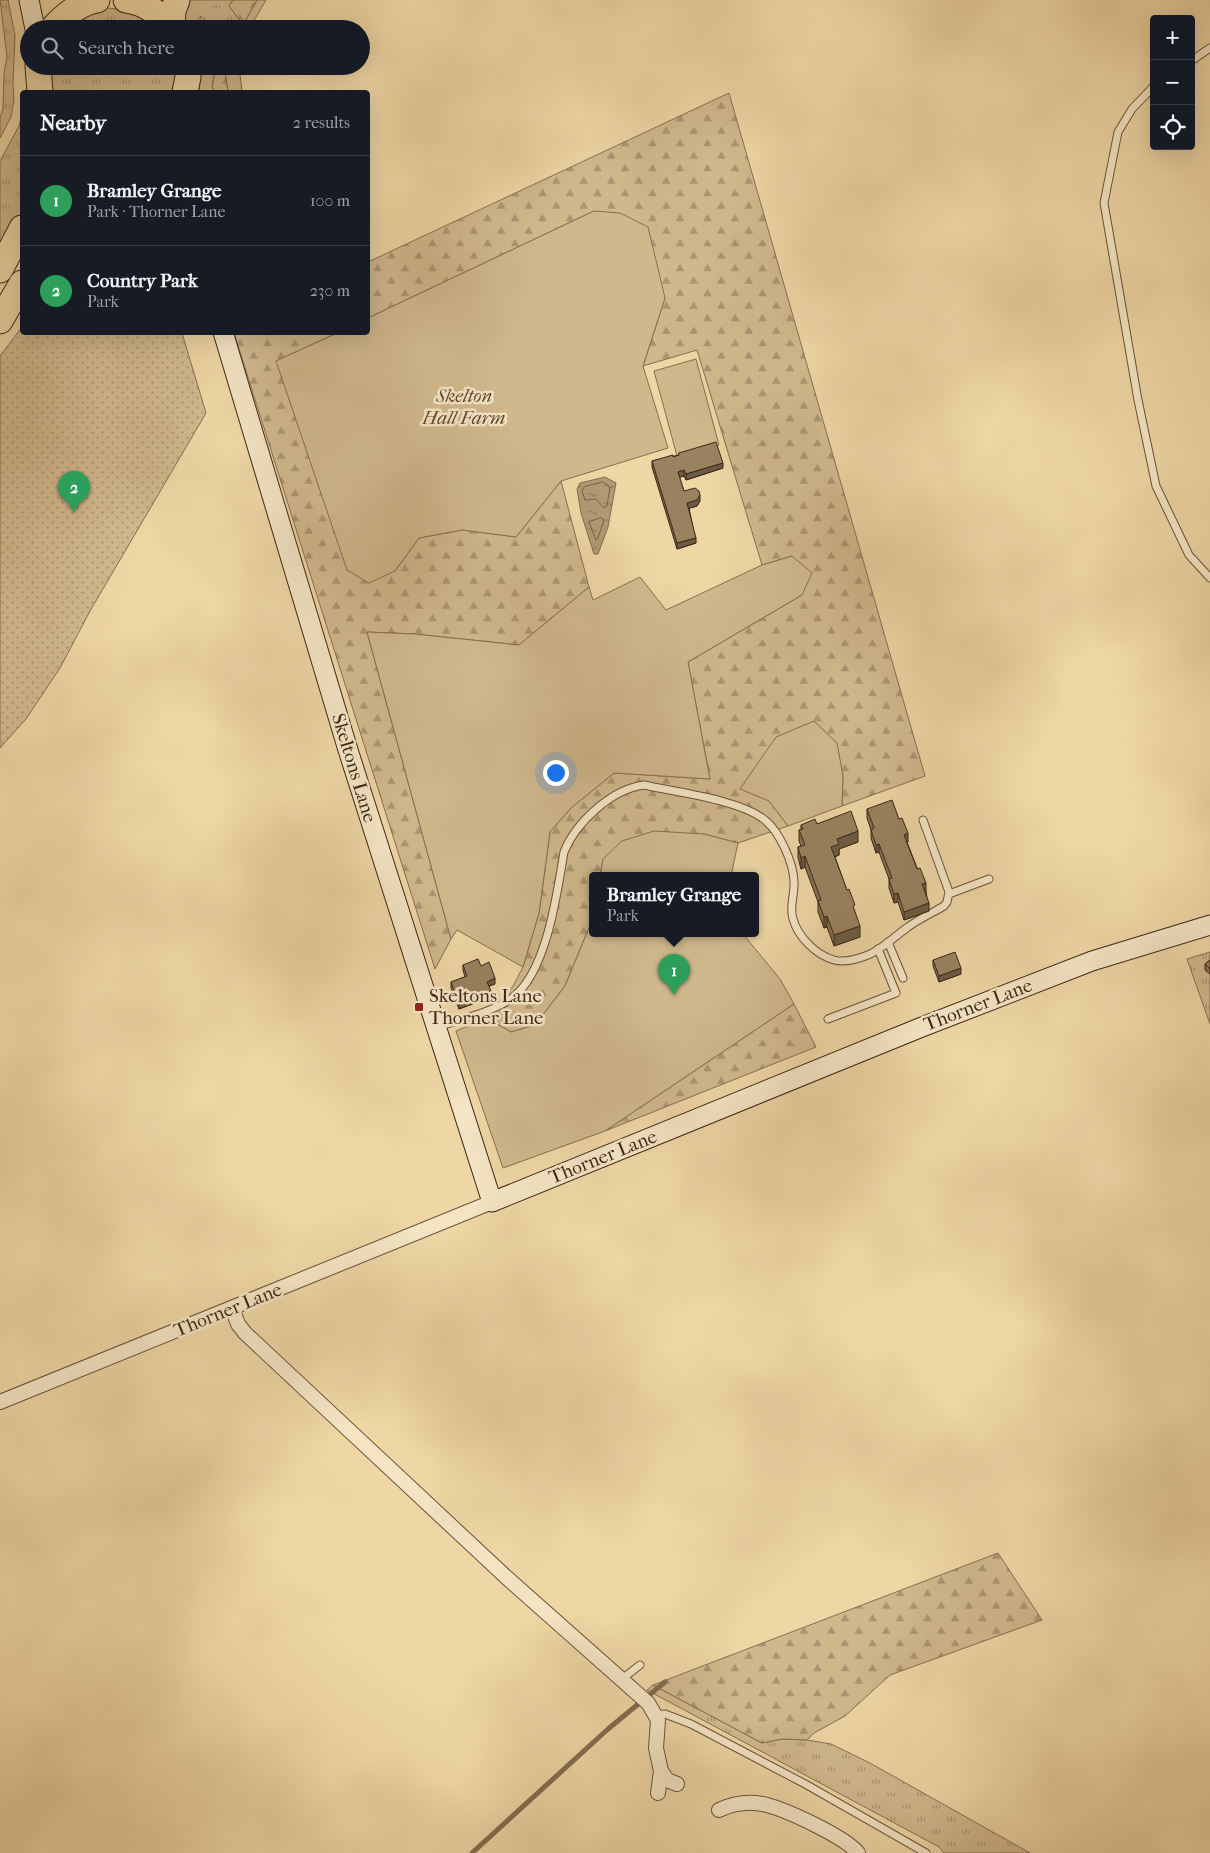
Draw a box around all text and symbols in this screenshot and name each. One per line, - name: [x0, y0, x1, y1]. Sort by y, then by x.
- map controls: [1150, 15, 1195, 150]
- button: +: [1150, 15, 1195, 60]
- search box: [20, 20, 370, 75]
- icon: search: [38, 34, 66, 62]
- text: Search here: [78, 37, 174, 59]
- button: −: [1150, 60, 1195, 105]
- button: locate: [1150, 105, 1195, 150]
- text: Nearby: [40, 111, 106, 135]
- text: 2 results: [293, 113, 350, 132]
- text: Bramley Grange: [87, 180, 221, 202]
- text: 1: [53, 191, 59, 210]
- text: 100 m: [310, 191, 350, 210]
- text: Park · Thorner Lane: [87, 202, 225, 221]
- text: Country Park: [87, 270, 198, 292]
- text: 2: [52, 281, 60, 300]
- text: 230 m: [310, 281, 350, 300]
- text: Park: [87, 292, 119, 311]
- park label: Skelton Hall Farm: [422, 385, 505, 429]
- pin: 2: [58, 471, 90, 512]
- street label: Skeltons Lane: [327, 711, 381, 825]
- your location: [543, 760, 569, 786]
- popup: [589, 872, 759, 937]
- text: Bramley Grange: [607, 884, 741, 906]
- text: Park: [607, 906, 639, 925]
- pin: 1: [658, 954, 690, 995]
- street label: Thorner Lane: [921, 974, 1035, 1036]
- place label: Skeltons Lane Thorner Lane: [429, 985, 543, 1029]
- marker: Skeltons Lane Thorner Lane: [413, 1001, 425, 1013]
- street label: Thorner Lane: [546, 1125, 660, 1189]
- street label: Thorner Lane: [171, 1278, 285, 1342]

